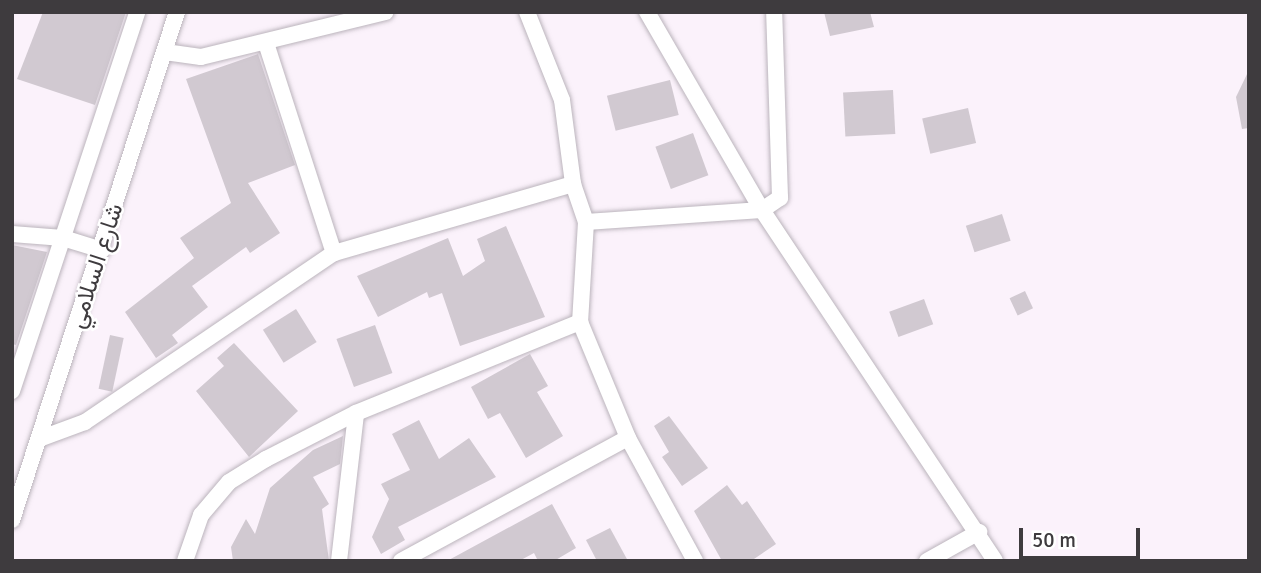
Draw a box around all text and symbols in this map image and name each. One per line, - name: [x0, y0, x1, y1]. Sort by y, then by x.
- street label: شارع السلامي: [62, 200, 130, 332]
- scale bar: [1023, 514, 1144, 558]
- text: 50 m: [1032, 527, 1076, 553]

